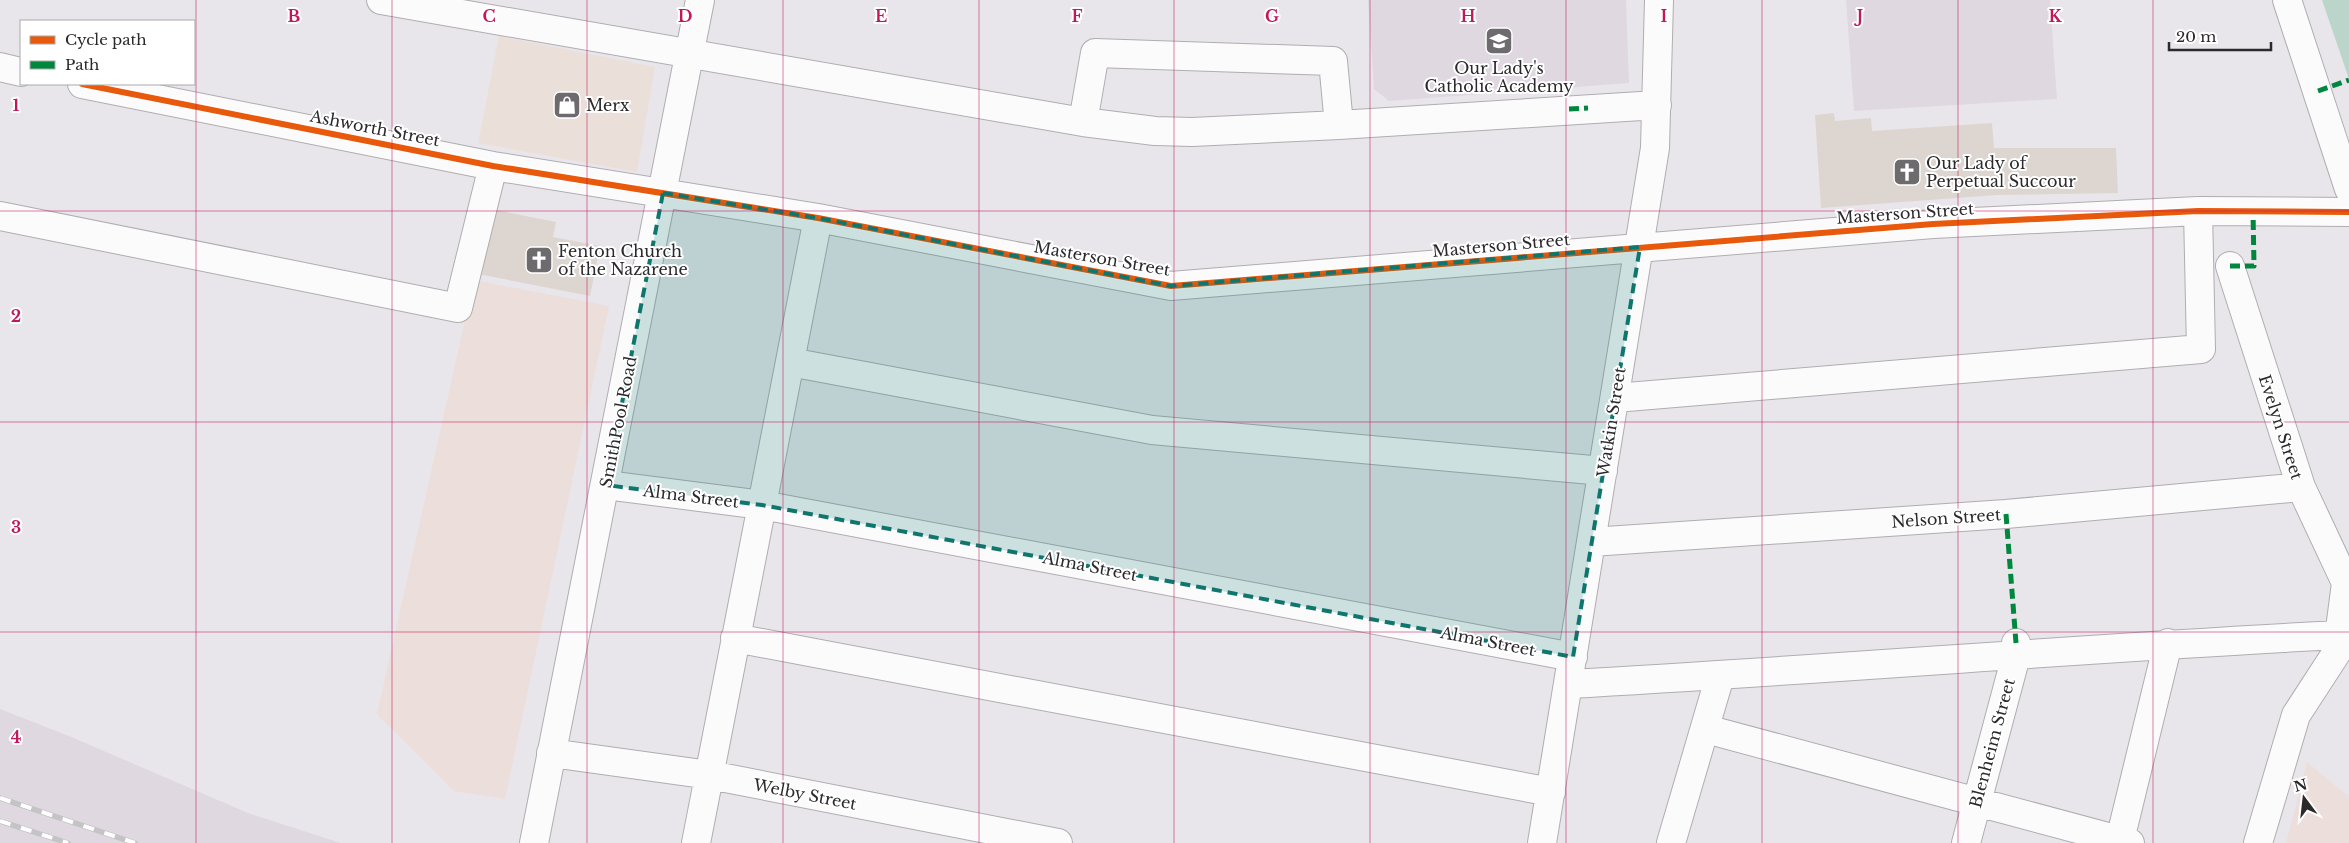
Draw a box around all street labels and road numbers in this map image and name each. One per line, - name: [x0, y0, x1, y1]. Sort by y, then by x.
- street label: Ashworth Street: [308, 105, 441, 150]
- street label: Masterson Street: [1836, 198, 1974, 228]
- street label: Masterson Street: [1431, 229, 1571, 261]
- street label: Masterson Street: [1032, 236, 1172, 280]
- street label: SmithPool Road: [595, 354, 641, 490]
- street label: Watkin Street: [1592, 365, 1630, 480]
- street label: Evelyn Street: [2255, 372, 2307, 482]
- street label: Alma Street: [641, 480, 740, 512]
- street label: Nelson Street: [1891, 504, 2001, 532]
- street label: Alma Street: [1040, 547, 1139, 585]
- street label: Alma Street: [1438, 622, 1537, 660]
- street label: Blenheim Street: [1965, 676, 2019, 810]
- street label: Welby Street: [751, 774, 858, 814]

